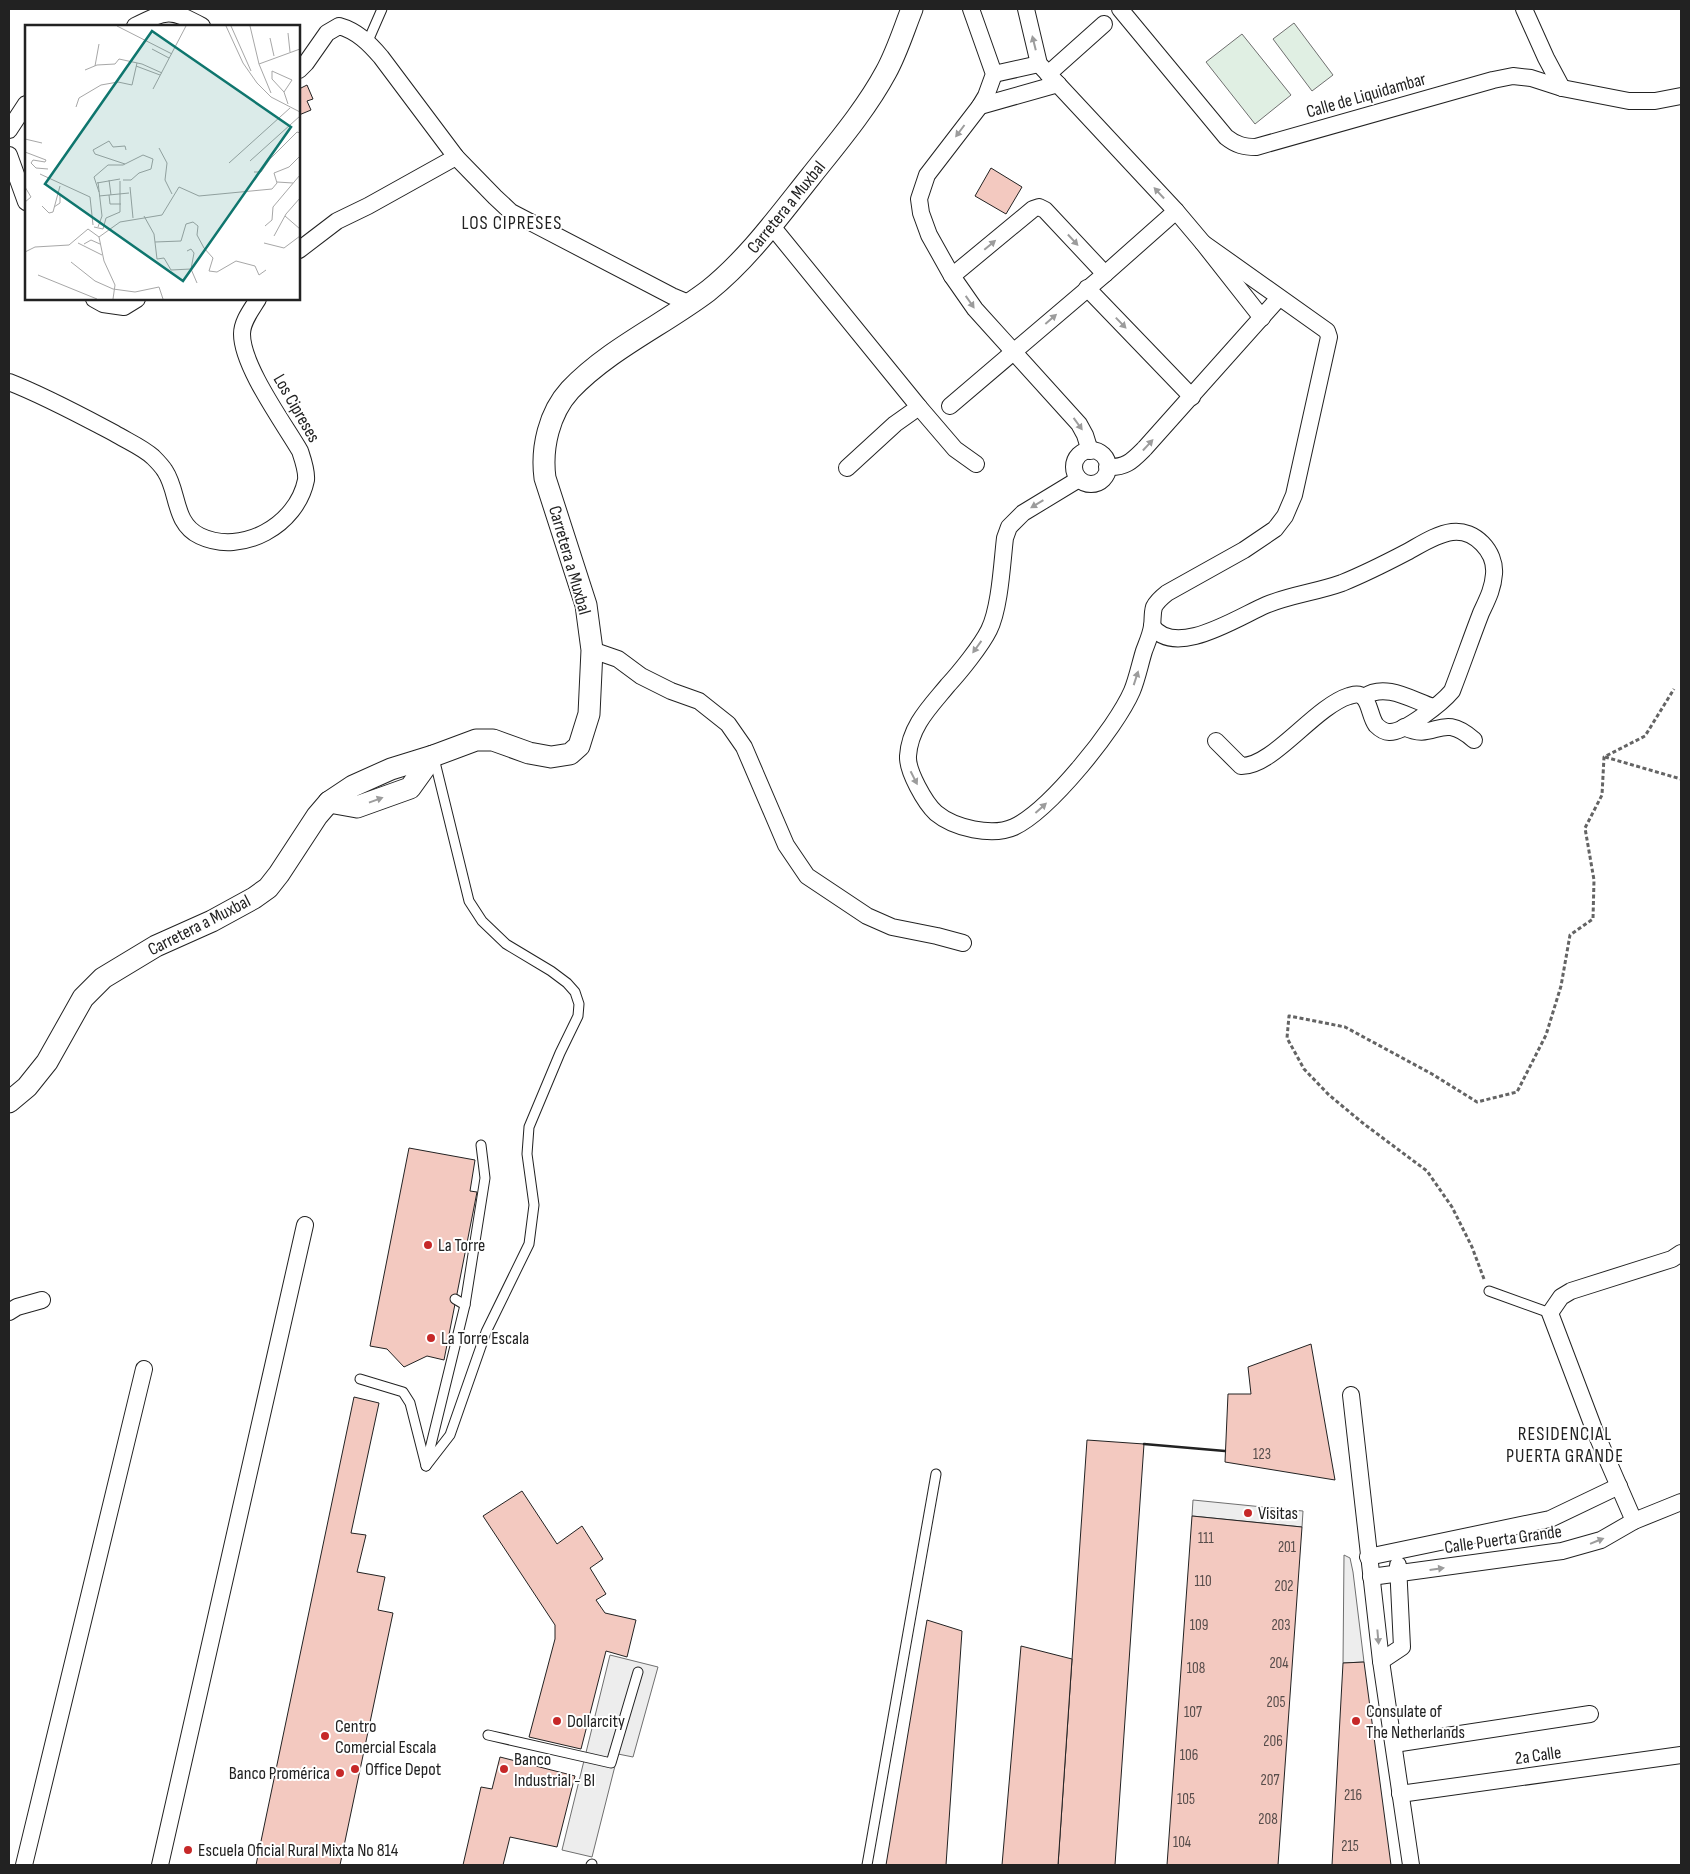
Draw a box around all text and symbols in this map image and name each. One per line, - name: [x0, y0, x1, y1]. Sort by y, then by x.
- inset map: [25, 25, 300, 300]
- one-way arrow: [1030, 36, 1038, 51]
- street label: Calle de Liquidambar: [1304, 68, 1428, 123]
- one-way arrow: [955, 124, 965, 138]
- street label: Carretera a Muxbal: [743, 157, 830, 258]
- one-way arrow: [1153, 188, 1165, 200]
- district label: LOS CIPRESES: [462, 212, 562, 235]
- one-way arrow: [1067, 234, 1079, 246]
- one-way arrow: [983, 239, 995, 251]
- one-way arrow: [965, 295, 975, 309]
- one-way arrow: [1044, 314, 1057, 325]
- one-way arrow: [1115, 317, 1127, 329]
- street label: Los Cipreses: [269, 370, 324, 446]
- one-way arrow: [1073, 417, 1083, 431]
- one-way arrow: [1142, 439, 1154, 451]
- one-way arrow: [1030, 500, 1043, 509]
- street label: Carretera a Muxbal: [544, 503, 595, 617]
- one-way arrow: [972, 640, 982, 654]
- one-way arrow: [1132, 671, 1140, 686]
- one-way arrow: [910, 771, 918, 786]
- one-way arrow: [369, 796, 384, 803]
- one-way arrow: [1034, 802, 1046, 814]
- street label: Carretera a Muxbal: [144, 891, 254, 960]
- place label: La Torre: [438, 1235, 485, 1256]
- marker: La Torre: [422, 1239, 434, 1251]
- place label: La Torre Escala: [441, 1328, 529, 1349]
- marker: La Torre Escala: [425, 1332, 437, 1344]
- district label: RESIDENCIAL PUERTA GRANDE: [1506, 1423, 1624, 1468]
- house number: 123: [1253, 1445, 1271, 1464]
- place label: Visitas: [1258, 1503, 1298, 1524]
- marker: Visitas: [1242, 1507, 1254, 1519]
- street label: Calle Puerta Grande: [1443, 1521, 1563, 1558]
- house number: 111: [1198, 1529, 1215, 1548]
- one-way arrow: [1590, 1537, 1605, 1545]
- house number: 201: [1278, 1538, 1297, 1557]
- one-way arrow: [1429, 1564, 1445, 1572]
- house number: 110: [1194, 1572, 1212, 1591]
- house number: 202: [1274, 1577, 1294, 1596]
- house number: 109: [1190, 1616, 1208, 1635]
- house number: 203: [1271, 1616, 1291, 1635]
- one-way arrow: [1374, 1630, 1382, 1646]
- house number: 204: [1269, 1654, 1289, 1673]
- house number: 108: [1187, 1659, 1205, 1678]
- house number: 205: [1267, 1693, 1285, 1712]
- place label: Consulate of The Netherlands: [1366, 1701, 1465, 1743]
- house number: 107: [1184, 1703, 1202, 1722]
- place label: Dollarcity: [567, 1711, 625, 1732]
- marker: Dollarcity: [551, 1715, 563, 1727]
- marker: Consulate of The Netherlands: [1350, 1715, 1362, 1727]
- place label: Centro Comercial Escala: [335, 1716, 437, 1758]
- marker: Centro Comercial Escala: [319, 1730, 331, 1742]
- house number: 206: [1263, 1732, 1283, 1751]
- street label: 2a Calle: [1514, 1742, 1563, 1769]
- house number: 106: [1180, 1746, 1198, 1765]
- place label: Banco Industrial - BI: [514, 1749, 595, 1791]
- place label: Office Depot: [365, 1759, 442, 1780]
- place label: Banco Promérica: [229, 1763, 330, 1784]
- marker: Office Depot: [349, 1763, 361, 1775]
- marker: Banco Industrial - BI: [498, 1763, 510, 1775]
- marker: Banco Promérica: [334, 1767, 346, 1779]
- house number: 207: [1261, 1771, 1279, 1790]
- house number: 216: [1344, 1786, 1362, 1805]
- house number: 105: [1177, 1790, 1195, 1809]
- house number: 208: [1258, 1810, 1278, 1829]
- house number: 104: [1173, 1833, 1191, 1852]
- house number: 215: [1341, 1837, 1359, 1856]
- place label: Escuela Oficial Rural Mixta No 814: [198, 1840, 399, 1861]
- marker: Escuela Oficial Rural Mixta No 814: [182, 1844, 194, 1856]

